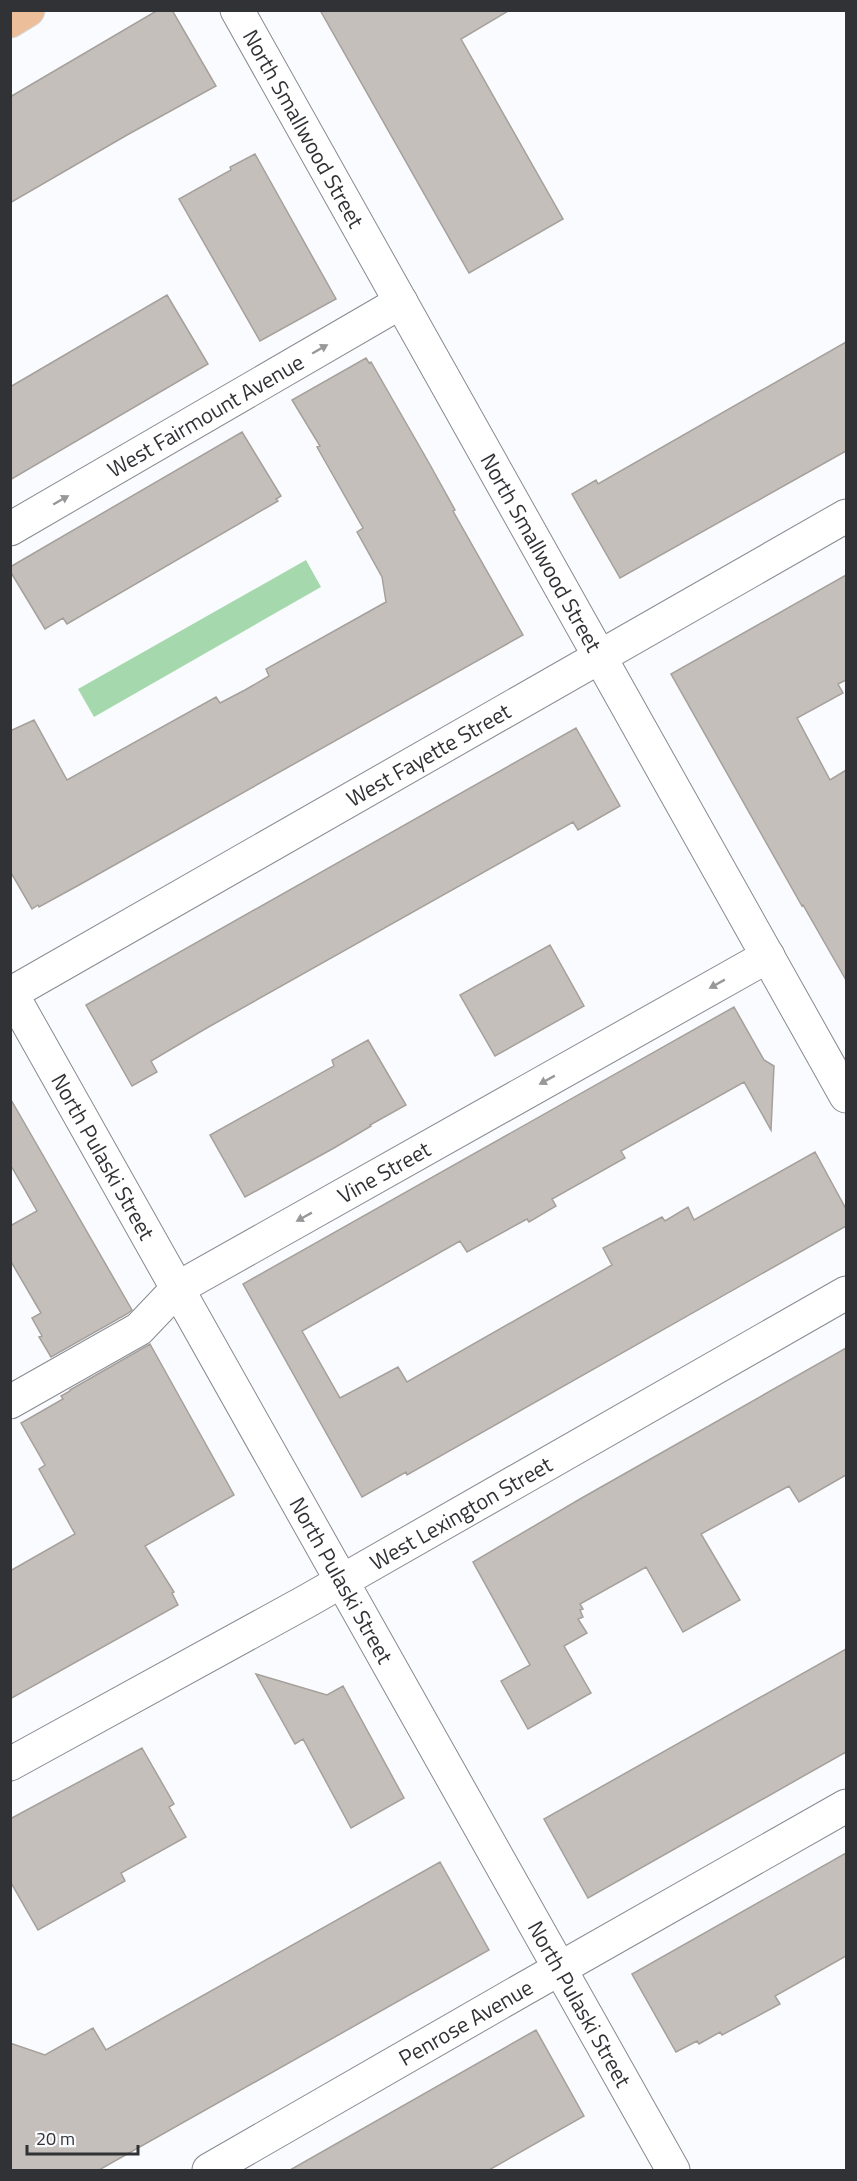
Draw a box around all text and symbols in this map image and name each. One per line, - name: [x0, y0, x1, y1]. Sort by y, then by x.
- street label: North Smallwood Street: [234, 23, 373, 234]
- one-way arrow: [312, 343, 328, 354]
- street label: West Fairmount Avenue: [101, 345, 310, 486]
- street label: North Smallwood Street: [472, 447, 611, 658]
- one-way arrow: [53, 494, 69, 505]
- street label: West Fayette Street: [340, 694, 517, 815]
- one-way arrow: [709, 979, 725, 990]
- street label: North Pulaski Street: [43, 1067, 164, 1246]
- one-way arrow: [538, 1075, 555, 1085]
- street label: Vine Street: [331, 1132, 437, 1212]
- one-way arrow: [295, 1212, 312, 1222]
- street label: West Lexington Street: [363, 1447, 559, 1579]
- street label: North Pulaski Street: [281, 1491, 402, 1670]
- street label: North Pulaski Street: [519, 1914, 640, 2094]
- street label: Penrose Avenue: [392, 1970, 539, 2075]
- scale bar: [27, 2118, 138, 2156]
- text: 20 m: [36, 2125, 75, 2152]

